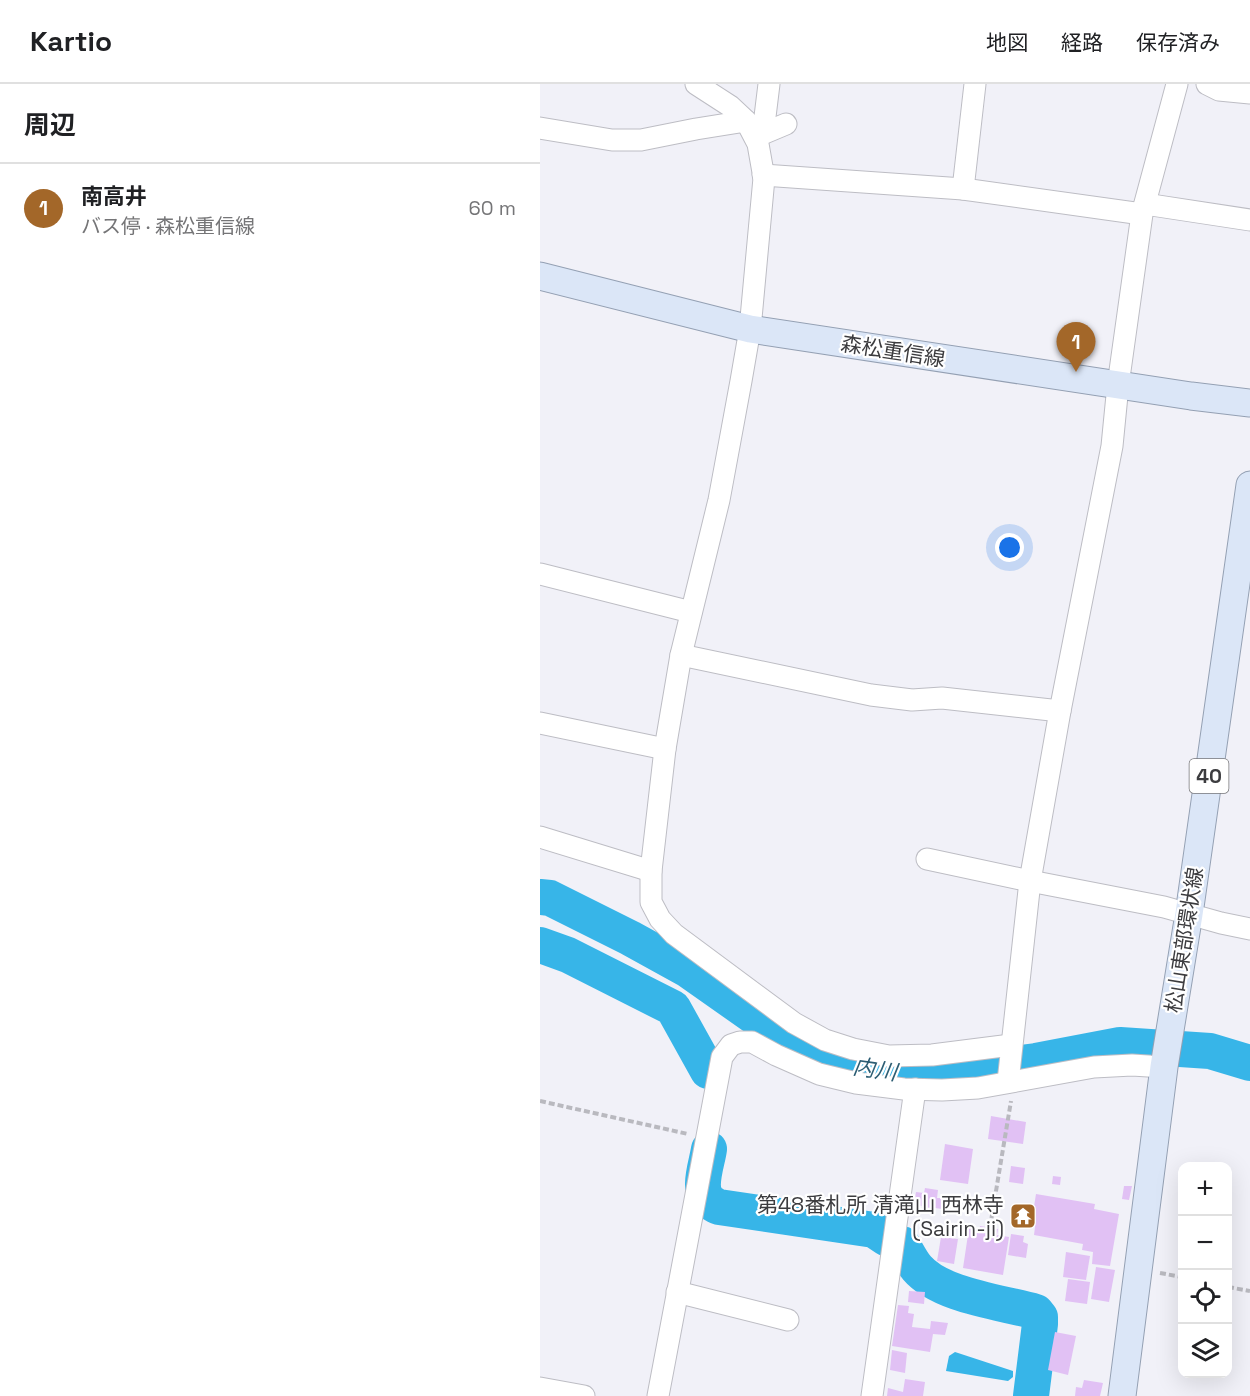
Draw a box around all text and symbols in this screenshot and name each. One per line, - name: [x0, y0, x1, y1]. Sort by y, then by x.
- text: Kartio: [30, 23, 112, 59]
- text: 地図: [986, 29, 1028, 56]
- text: 経路: [1061, 29, 1103, 56]
- text: 保存済み: [1136, 29, 1220, 56]
- text: 周辺: [24, 108, 76, 142]
- text: 南高井: [81, 182, 147, 210]
- text: 1: [39, 195, 48, 221]
- text: 60 m: [469, 195, 516, 221]
- text: バス停 · 森松重信線: [81, 213, 255, 239]
- pin: 1: [1056, 322, 1096, 372]
- street label: 森松重信線: [839, 329, 947, 373]
- your location: [995, 533, 1024, 562]
- road number: 40: [1190, 759, 1228, 793]
- street label: 松山東部環状線: [1159, 865, 1209, 1015]
- water label: 内川: [851, 1052, 901, 1086]
- map controls: [1178, 1162, 1232, 1378]
- button: +: [1178, 1162, 1232, 1216]
- place label: 第48番札所 清滝山 西林寺 (Sairin-ji): [757, 1191, 1004, 1242]
- temple icon: 第48番札所 清滝山 西林寺 (Sairin-ji): [1008, 1201, 1038, 1231]
- button: −: [1178, 1216, 1232, 1270]
- button: locate: [1178, 1270, 1232, 1324]
- button: layers: [1178, 1324, 1232, 1378]

